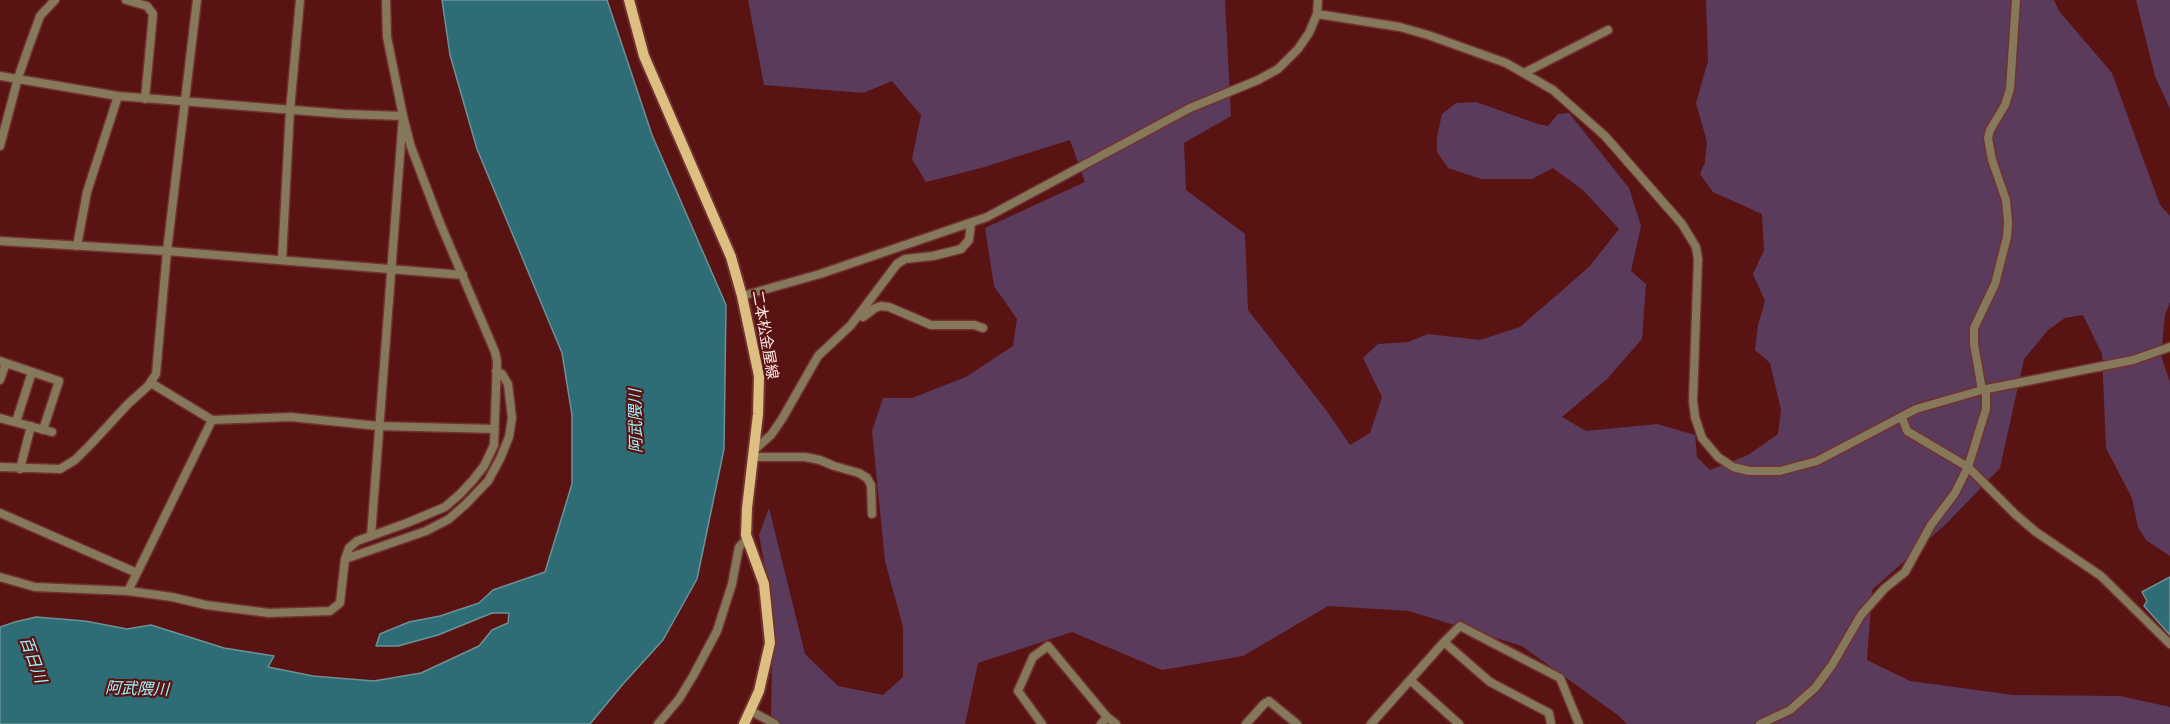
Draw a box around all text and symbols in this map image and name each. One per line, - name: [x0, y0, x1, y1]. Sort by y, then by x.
- street label: 二本松金屋線: [747, 289, 781, 381]
- water label: 阿武隈川: [627, 389, 647, 453]
- water label: 百日川: [15, 634, 49, 686]
- water label: 阿武隈川: [105, 679, 169, 701]

